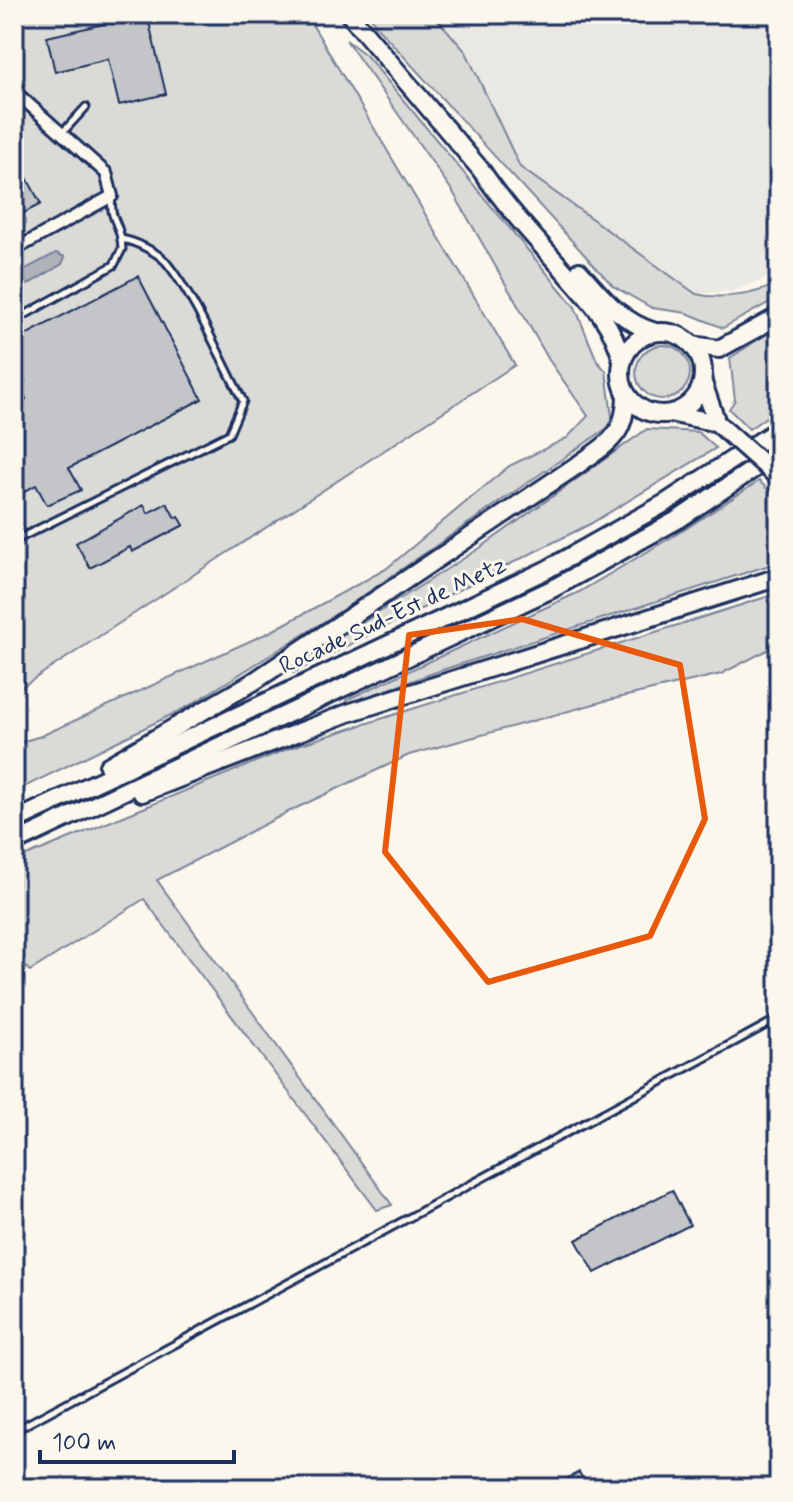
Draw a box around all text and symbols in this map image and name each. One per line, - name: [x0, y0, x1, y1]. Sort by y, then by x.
- street label: Rocade Sud-Est de Metz: [275, 550, 512, 682]
- scale bar: [40, 1414, 234, 1464]
- text: 100 m: [52, 1428, 116, 1459]

